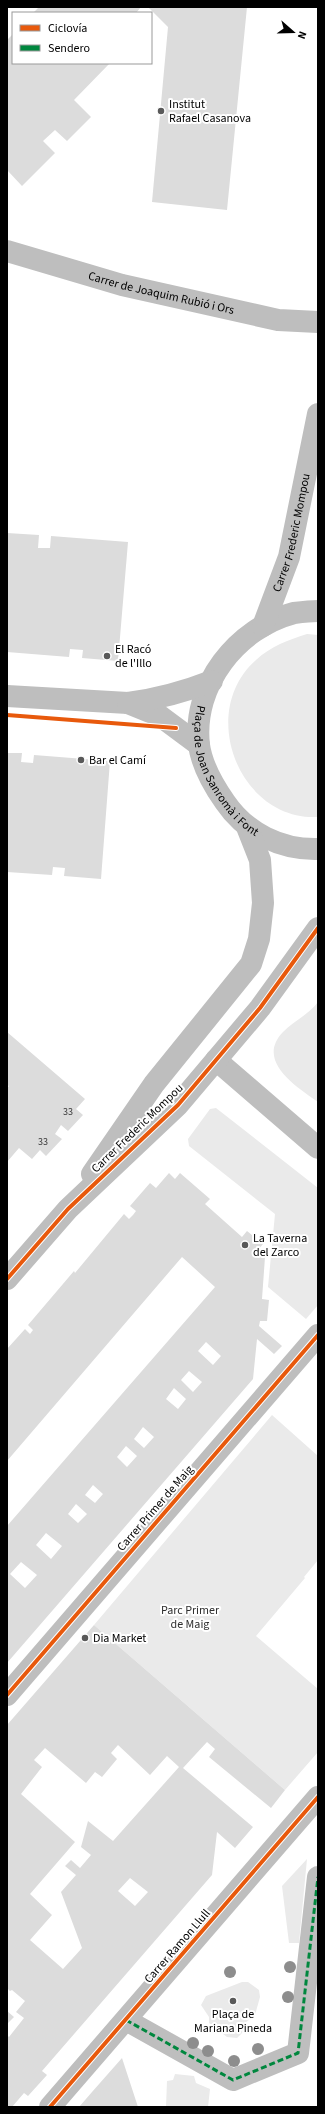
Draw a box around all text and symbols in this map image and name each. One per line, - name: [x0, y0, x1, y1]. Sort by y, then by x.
- legend: [12, 12, 152, 64]
- north arrow: [273, 12, 313, 52]
- text: Ciclovía: [48, 20, 87, 37]
- text: N: [294, 29, 310, 41]
- text: Sendero: [48, 40, 90, 57]
- place label: Institut Rafael Casanova: [169, 96, 251, 127]
- marker: Institut Rafael Casanova: [156, 106, 166, 116]
- street label: Carrer de Joaquim Rubió i Ors: [86, 267, 236, 319]
- street label: Carrer Frederic Mompou: [269, 472, 315, 595]
- place label: El Racó de l'Illo: [115, 641, 152, 672]
- marker: El Racó de l'Illo: [102, 651, 112, 661]
- street label: Plaça de Joan Sanromà i Font: [189, 704, 262, 841]
- place label: Bar el Camí: [89, 752, 147, 769]
- marker: Bar el Camí: [76, 755, 86, 765]
- street label: Carrer Frederic Mompou: [88, 1080, 187, 1177]
- house number: 33: [63, 1105, 73, 1119]
- house number: 33: [38, 1135, 48, 1149]
- place label: La Taverna del Zarco: [253, 1230, 307, 1261]
- marker: La Taverna del Zarco: [240, 1240, 250, 1250]
- street label: Carrer Primer de Maig: [113, 1462, 197, 1555]
- park label: Parc Primer de Maig: [161, 1602, 220, 1633]
- place label: Dia Market: [93, 1630, 146, 1647]
- marker: Dia Market: [80, 1633, 90, 1643]
- street label: Carrer Ramon Llull: [140, 1905, 214, 1987]
- marker: Plaça de Mariana Pineda: [228, 1996, 238, 2006]
- place label: Plaça de Mariana Pineda: [194, 2006, 272, 2037]

